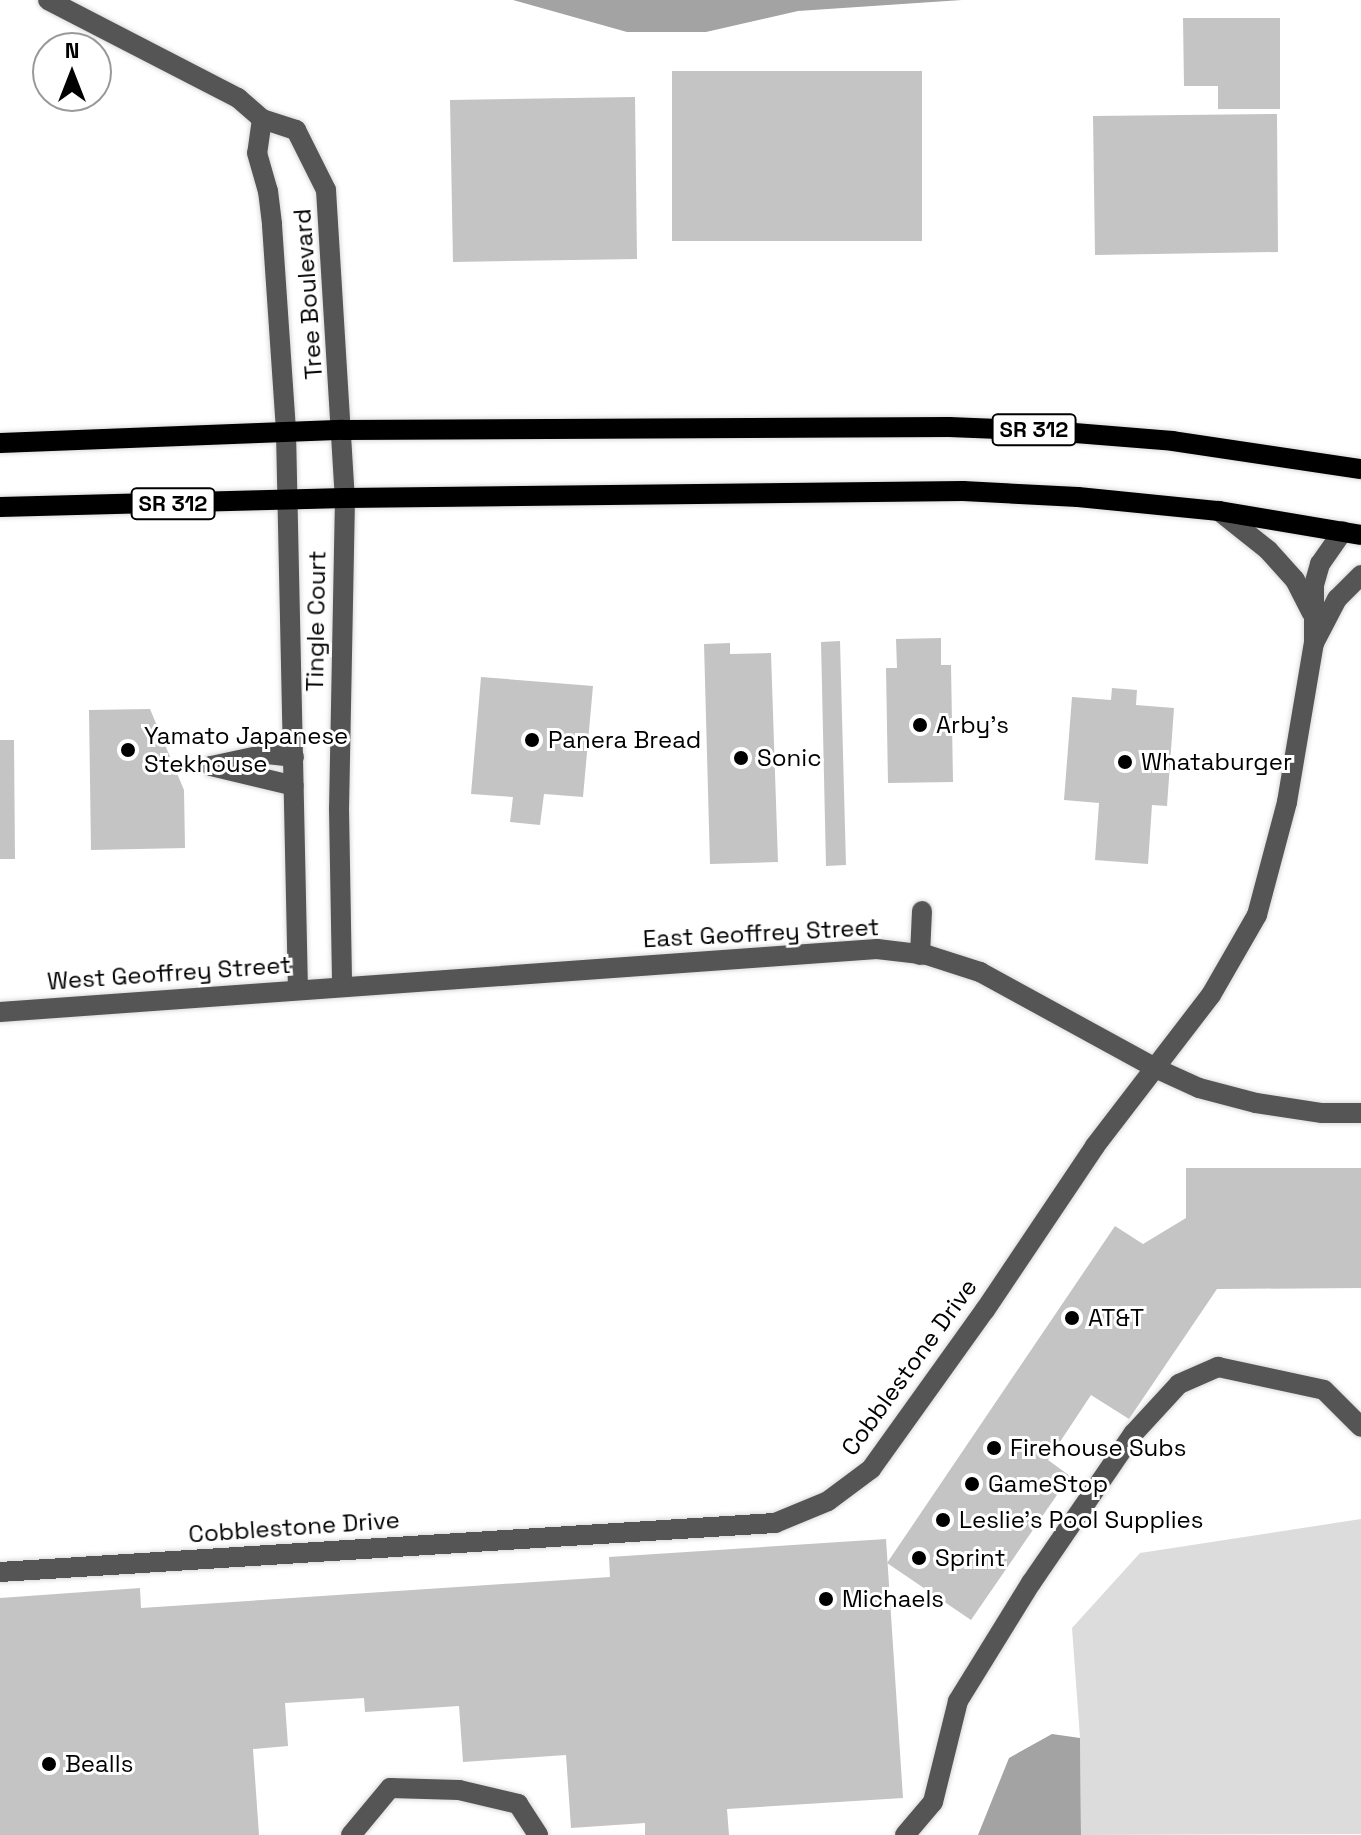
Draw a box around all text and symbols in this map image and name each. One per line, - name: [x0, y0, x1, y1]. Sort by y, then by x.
- north arrow: [32, 32, 112, 112]
- text: N: [65, 36, 79, 64]
- street label: Tree Boulevard: [288, 208, 328, 380]
- road number: SR 312: [990, 412, 1078, 448]
- road number: SR 312: [129, 486, 217, 522]
- street label: Tingle Court: [300, 550, 332, 692]
- place label: Arby's: [936, 711, 1009, 739]
- marker: Arby's: [911, 716, 929, 734]
- place label: Yamato Japanese Stekhouse: [144, 722, 348, 778]
- place label: Panera Bread: [548, 726, 701, 754]
- marker: Panera Bread: [523, 731, 541, 749]
- marker: Yamato Japanese Stekhouse: [119, 741, 137, 759]
- place label: Sonic: [757, 744, 821, 772]
- place label: Whataburger: [1141, 748, 1292, 776]
- marker: Sonic: [732, 749, 750, 767]
- marker: Whataburger: [1116, 753, 1134, 771]
- street label: East Geoffrey Street: [642, 912, 880, 954]
- street label: West Geoffrey Street: [46, 950, 292, 996]
- street label: Cobblestone Drive: [835, 1273, 983, 1461]
- place label: AT&T: [1088, 1304, 1144, 1332]
- marker: AT&T: [1063, 1309, 1081, 1327]
- place label: Firehouse Subs: [1010, 1434, 1186, 1462]
- marker: Firehouse Subs: [985, 1439, 1003, 1457]
- place label: GameStop: [988, 1470, 1108, 1498]
- marker: GameStop: [963, 1475, 981, 1493]
- street label: Cobblestone Drive: [187, 1505, 401, 1549]
- place label: Leslie's Pool Supplies: [959, 1506, 1203, 1534]
- marker: Leslie's Pool Supplies: [934, 1511, 952, 1529]
- place label: Sprint: [935, 1544, 1006, 1572]
- marker: Sprint: [910, 1549, 928, 1567]
- place label: Michaels: [842, 1585, 944, 1613]
- marker: Michaels: [817, 1590, 835, 1608]
- place label: Bealls: [65, 1750, 133, 1778]
- marker: Bealls: [40, 1755, 58, 1773]

